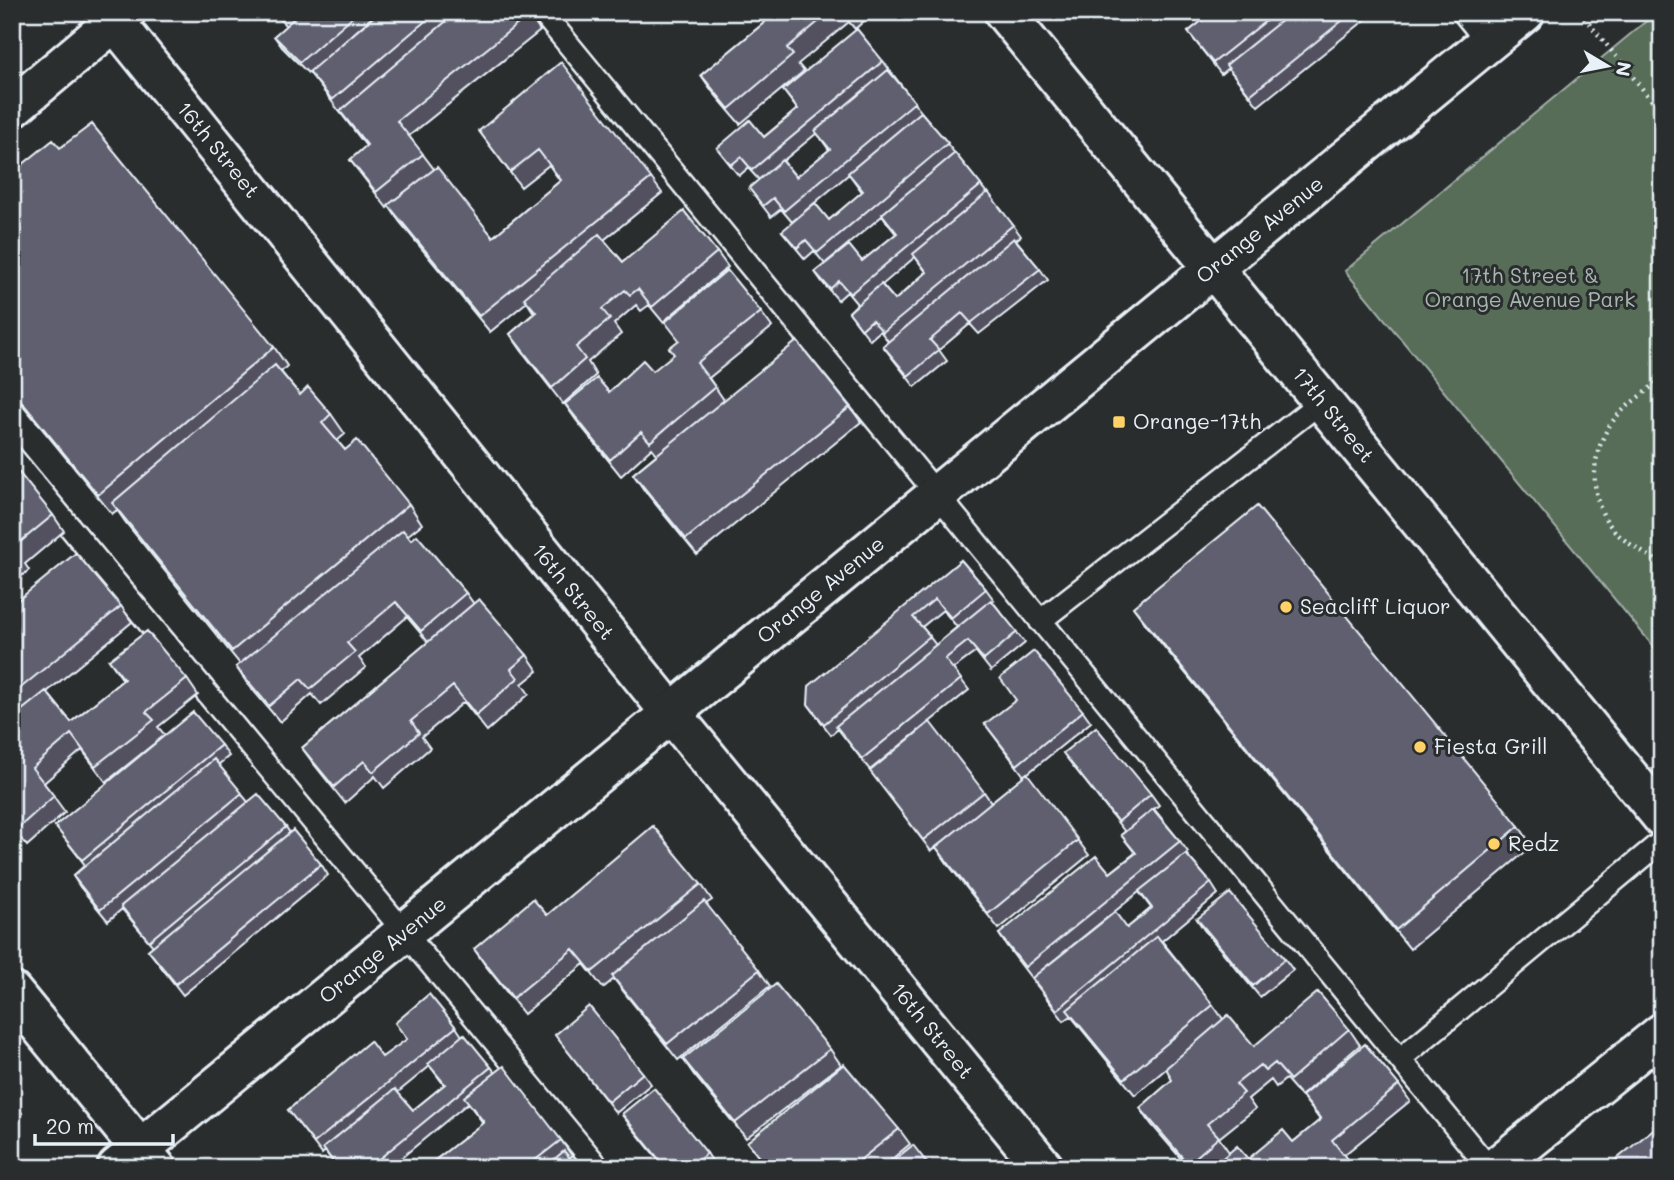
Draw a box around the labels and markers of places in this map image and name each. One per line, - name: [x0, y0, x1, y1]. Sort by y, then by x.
- place label: Orange-17th: [1133, 407, 1261, 434]
- marker: Orange-17th: [1111, 414, 1127, 430]
- place label: Seacliff Liquor: [1300, 592, 1450, 619]
- marker: Seacliff Liquor: [1278, 599, 1294, 615]
- place label: Fiesta Grill: [1434, 732, 1547, 759]
- marker: Fiesta Grill: [1412, 739, 1428, 755]
- place label: Redz: [1508, 829, 1559, 856]
- marker: Redz: [1486, 836, 1502, 852]

